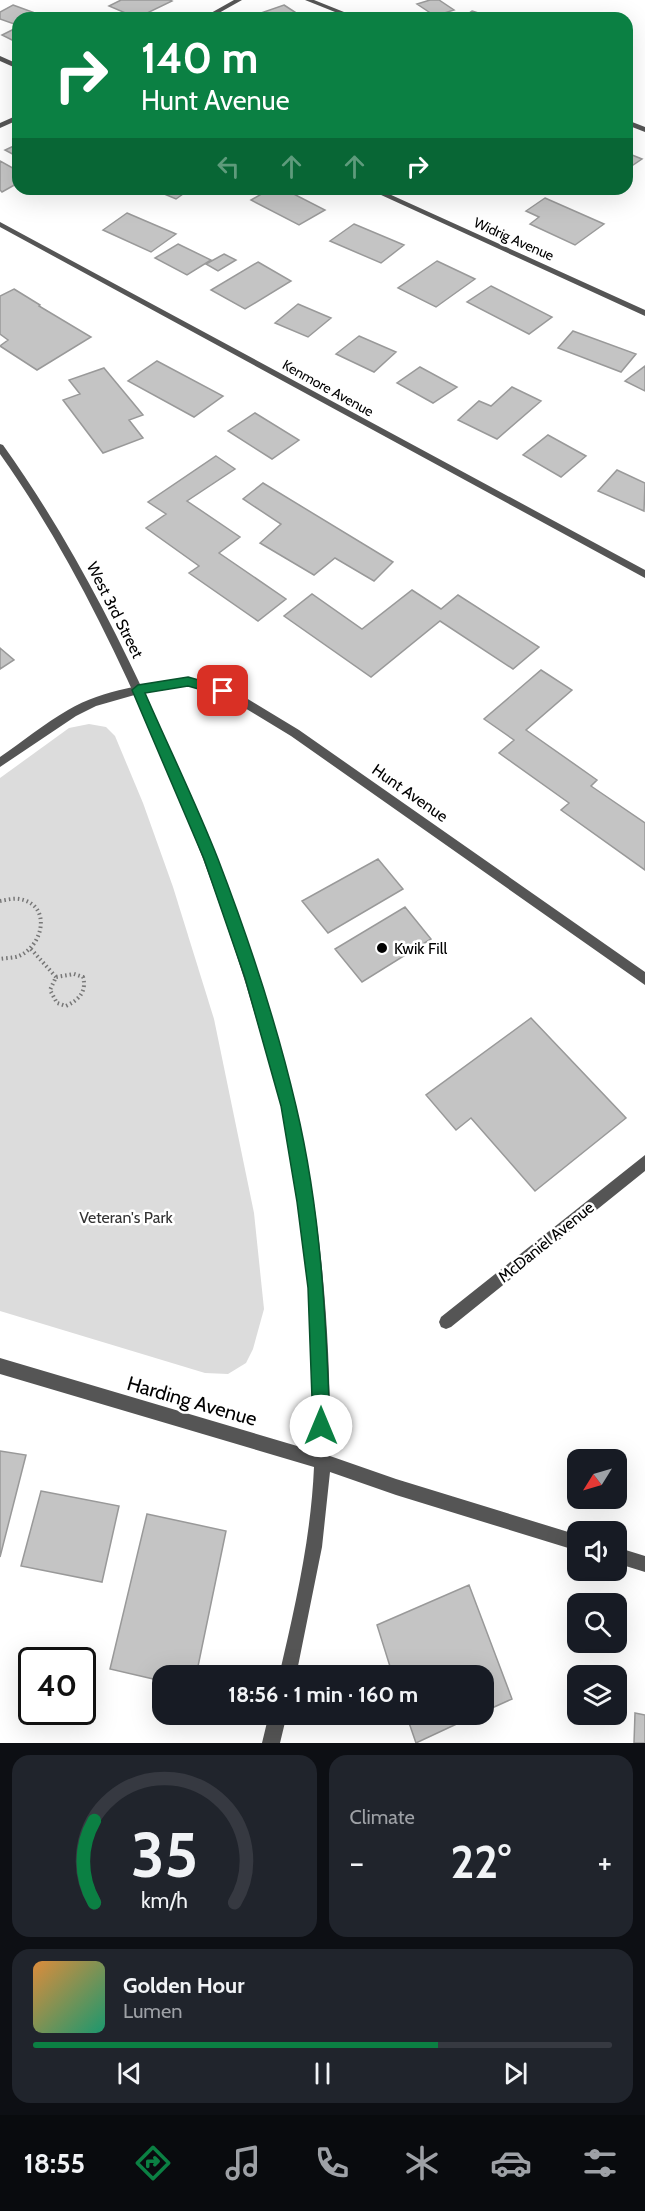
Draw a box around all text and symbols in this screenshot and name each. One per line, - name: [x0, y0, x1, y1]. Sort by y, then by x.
- text: 140 m: [141, 32, 258, 84]
- icon: right: [42, 36, 120, 114]
- text: Hunt Avenue: [141, 84, 290, 117]
- icon: left: [212, 150, 245, 183]
- icon: ahead: [275, 150, 308, 183]
- icon: ahead: [338, 150, 371, 183]
- icon: right: [401, 150, 434, 183]
- street label: Widrig Avenue: [471, 213, 557, 265]
- street label: Kenmore Avenue: [279, 356, 377, 420]
- street label: West 3rd Street: [83, 559, 148, 662]
- pin: [197, 665, 248, 716]
- icon: arrive: [206, 674, 239, 707]
- street label: Hunt Avenue: [368, 760, 452, 826]
- place label: Kwik Fill: [394, 939, 448, 958]
- marker: Kwik Fill: [375, 941, 389, 955]
- street label: McDaniel Avenue: [494, 1198, 598, 1286]
- park label: Veteran's Park: [79, 1208, 174, 1227]
- street label: Harding Avenue: [124, 1371, 260, 1431]
- position arrow: [289, 1394, 353, 1458]
- north arrow: [567, 1449, 627, 1509]
- map controls: [567, 1449, 627, 1725]
- button: sound: [567, 1521, 627, 1581]
- button: search: [567, 1593, 627, 1653]
- speed limit sign: 40: [18, 1647, 96, 1725]
- button: layers: [567, 1665, 627, 1725]
- text: 18:56 · 1 min · 160 m: [228, 1681, 418, 1708]
- text: Climate: [350, 1805, 415, 1829]
- text: 35: [131, 1817, 198, 1893]
- text: 22°: [450, 1835, 511, 1889]
- text: −: [350, 1842, 364, 1882]
- text: +: [597, 1842, 612, 1882]
- text: km/h: [141, 1887, 188, 1913]
- text: Golden Hour: [123, 1972, 244, 1999]
- text: Lumen: [123, 1999, 182, 2023]
- icon: previous: [113, 2057, 146, 2090]
- icon: pause: [306, 2057, 339, 2090]
- icon: next: [499, 2057, 532, 2090]
- icon: directions: [132, 2142, 174, 2184]
- icon: music: [222, 2142, 264, 2184]
- icon: phone: [311, 2142, 353, 2184]
- icon: climate: [401, 2142, 443, 2184]
- icon: car: [490, 2142, 532, 2184]
- icon: filters: [579, 2142, 621, 2184]
- text: 18:55: [24, 2147, 85, 2180]

